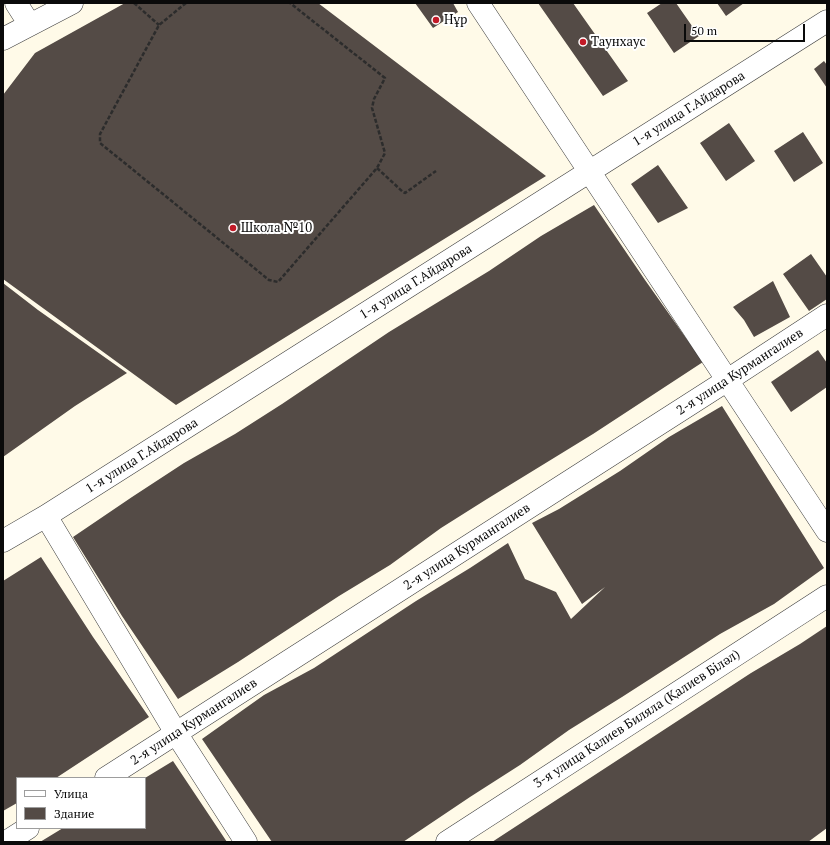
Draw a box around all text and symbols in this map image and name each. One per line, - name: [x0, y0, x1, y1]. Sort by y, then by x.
- place label: Нұр: [444, 12, 467, 28]
- marker: Нұр: [431, 15, 441, 25]
- scale bar: [686, 16, 807, 42]
- text: 50 m: [691, 23, 717, 38]
- place label: Таунхаус: [591, 34, 646, 50]
- marker: Таунхаус: [578, 37, 588, 47]
- street label: 1-я улица Г.Айдарова: [630, 68, 748, 150]
- place label: Школа №10: [241, 220, 312, 236]
- marker: Школа №10: [228, 223, 238, 233]
- street label: 1-я улица Г.Айдарова: [357, 241, 475, 323]
- street label: 2-я улица Курмангалиев: [674, 325, 806, 419]
- street label: 1-я улица Г.Айдарова: [83, 415, 201, 497]
- street label: 2-я улица Курмангалиев: [401, 500, 533, 594]
- street label: 3-я улица Калиев Биляла (Қалиев Біләл): [531, 646, 743, 792]
- street label: 2-я улица Курмангалиев: [128, 675, 260, 769]
- legend: [16, 777, 146, 829]
- text: Улица: [54, 786, 88, 801]
- text: Здание: [54, 806, 94, 821]

